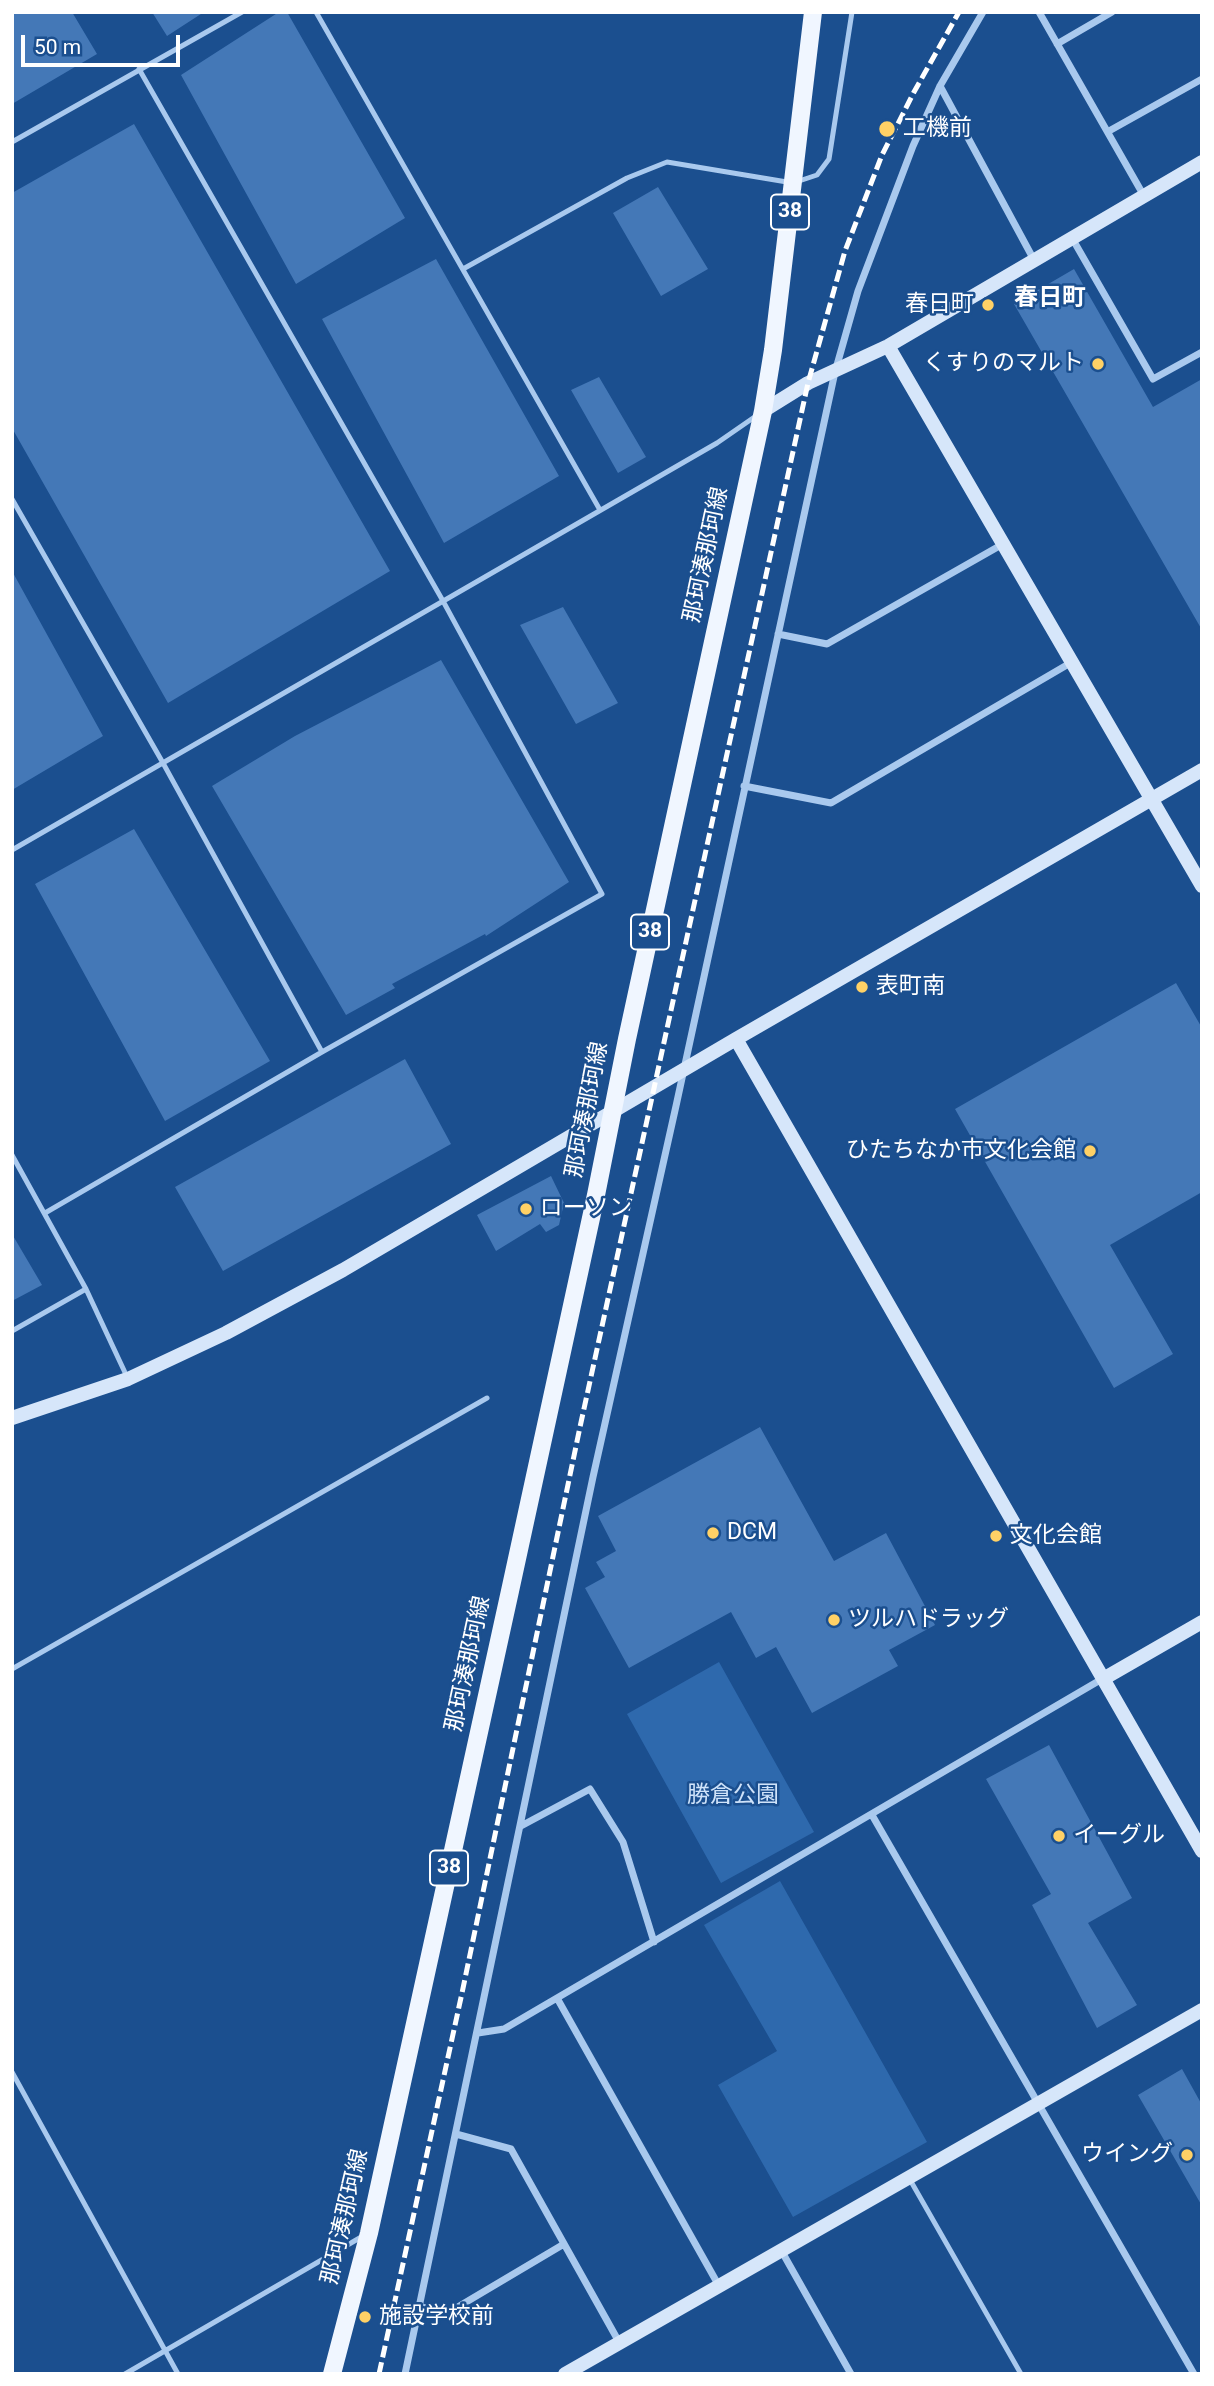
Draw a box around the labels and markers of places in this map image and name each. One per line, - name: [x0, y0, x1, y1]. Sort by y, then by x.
- place label: 工機前: [903, 115, 972, 143]
- marker: 工機前: [877, 119, 897, 139]
- place label: 春日町: [905, 291, 974, 319]
- marker: 春日町: [980, 297, 996, 313]
- place label: くすりのマルト: [923, 350, 1084, 378]
- marker: くすりのマルト: [1090, 356, 1106, 372]
- place label: 表町南: [876, 973, 945, 1001]
- marker: 表町南: [854, 979, 870, 995]
- place label: ひたちなか市文化会館: [846, 1137, 1076, 1165]
- marker: ひたちなか市文化会館: [1082, 1143, 1098, 1159]
- place label: ローソン: [540, 1195, 632, 1223]
- marker: ローソン: [518, 1201, 534, 1217]
- place label: DCM: [727, 1519, 777, 1547]
- place label: 文化会館: [1010, 1522, 1102, 1550]
- marker: DCM: [705, 1525, 721, 1541]
- marker: 文化会館: [988, 1528, 1004, 1544]
- place label: ツルハドラッグ: [848, 1606, 1009, 1634]
- marker: ツルハドラッグ: [826, 1612, 842, 1628]
- place label: イーグル: [1073, 1822, 1165, 1850]
- marker: イーグル: [1051, 1828, 1067, 1844]
- place label: ウイング: [1081, 2141, 1173, 2169]
- marker: ウイング: [1179, 2147, 1195, 2163]
- place label: 施設学校前: [379, 2303, 494, 2331]
- marker: 施設学校前: [357, 2309, 373, 2325]

